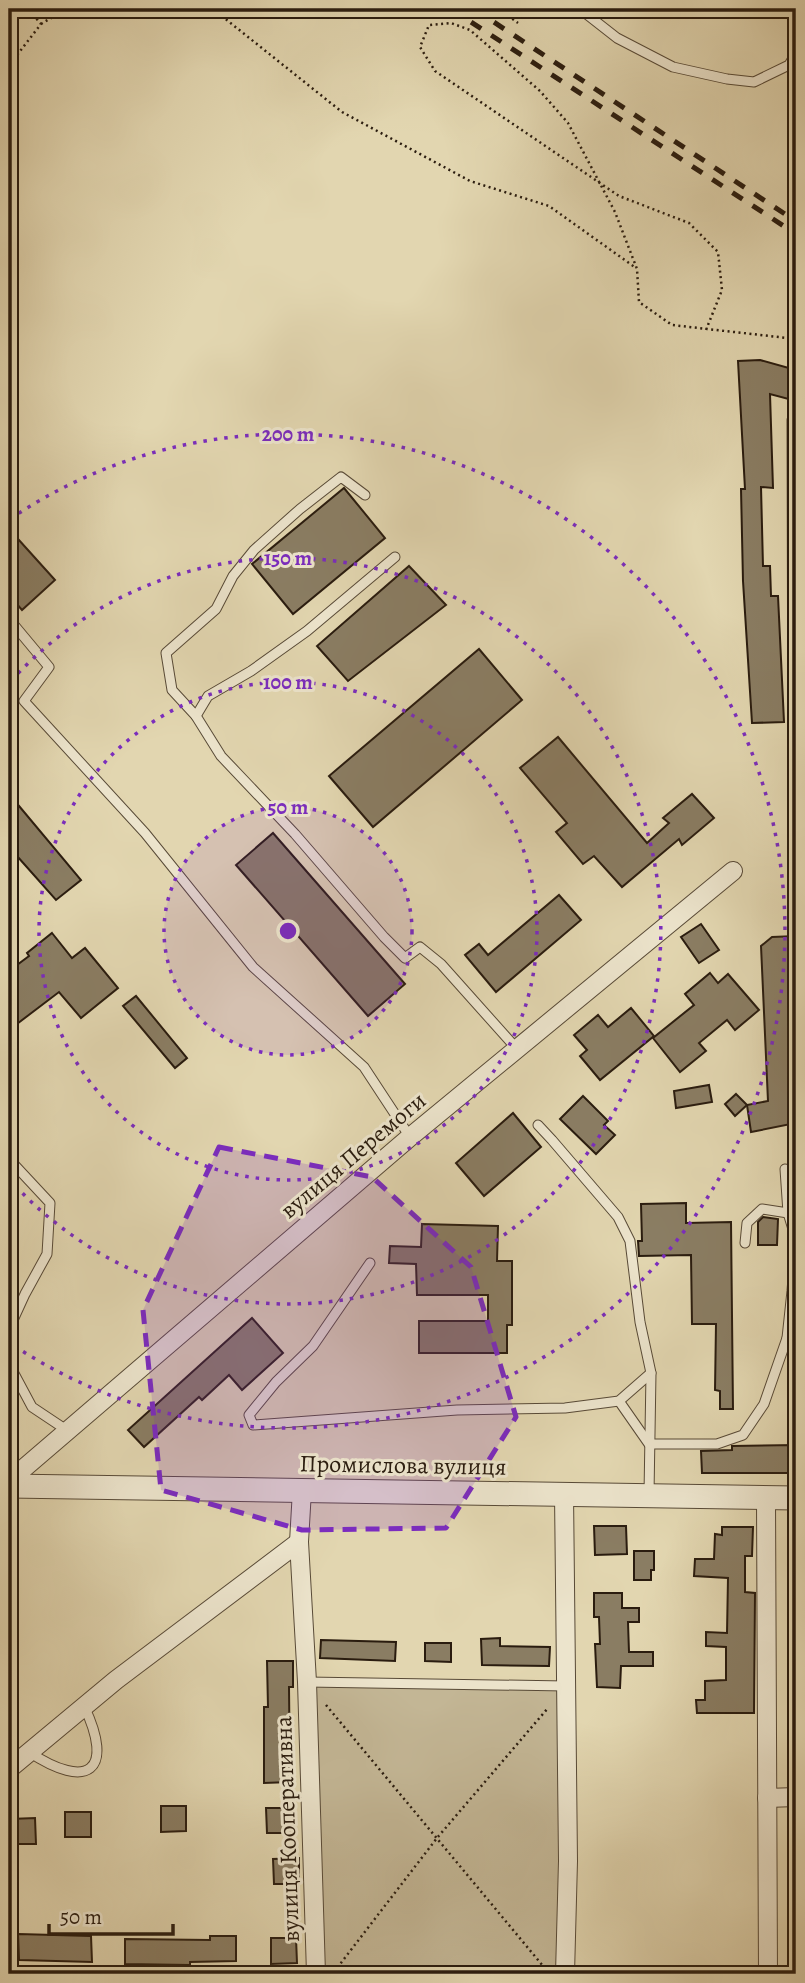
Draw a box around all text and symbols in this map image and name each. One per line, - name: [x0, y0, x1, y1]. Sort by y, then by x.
- text: 200 m: [262, 420, 315, 448]
- text: 150 m: [264, 544, 313, 572]
- text: 100 m: [263, 668, 313, 696]
- text: 50 m: [268, 793, 309, 821]
- centre of rings: [276, 919, 300, 943]
- street label: вулиця Перемоги: [273, 1084, 433, 1226]
- street label: Промислова вулиця: [299, 1447, 507, 1483]
- street label: вулиця Кооперативна: [267, 1715, 307, 1943]
- scale bar: [49, 1892, 173, 1936]
- text: 50 m: [60, 1903, 102, 1931]

